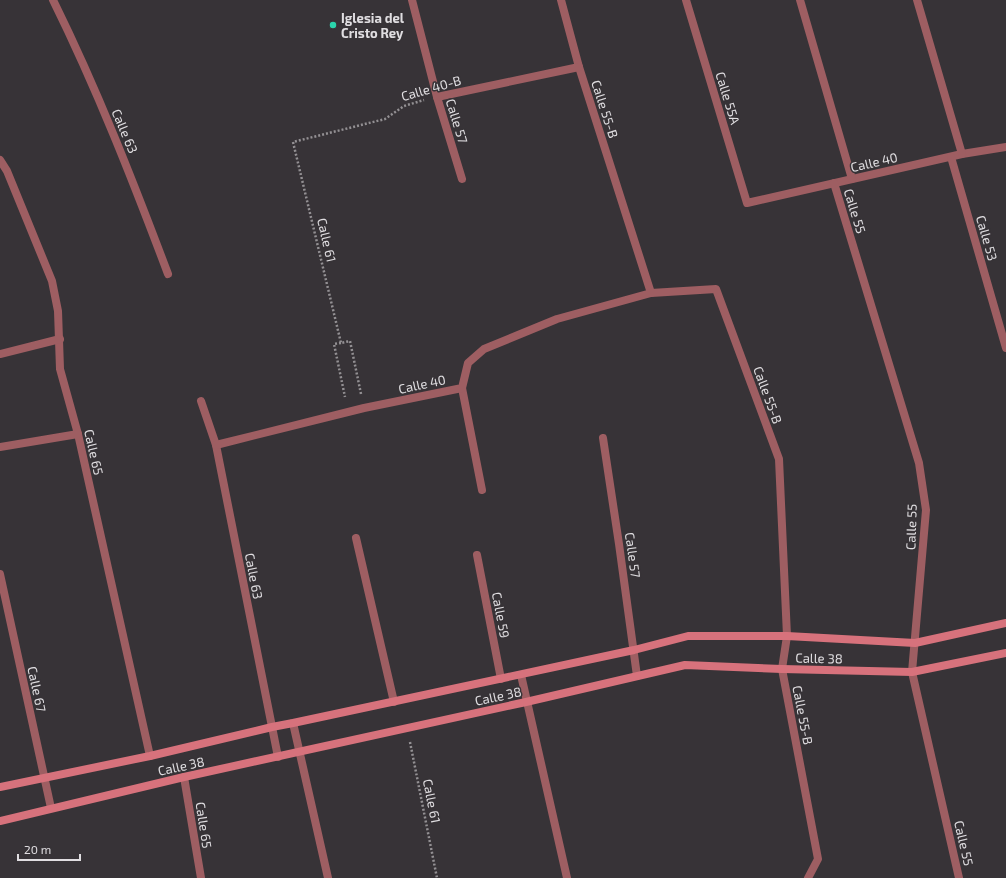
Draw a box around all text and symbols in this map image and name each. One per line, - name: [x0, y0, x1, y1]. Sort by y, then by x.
- place label: Iglesia del Cristo Rey: [341, 10, 405, 41]
- marker: Iglesia del Cristo Rey: [328, 20, 338, 30]
- street label: Calle 55A: [712, 70, 744, 126]
- street label: Calle 40-B: [399, 72, 463, 104]
- street label: Calle 55-B: [588, 78, 622, 140]
- street label: Calle 57: [443, 97, 471, 146]
- street label: Calle 63: [108, 106, 142, 156]
- street label: Calle 40: [849, 149, 899, 175]
- street label: Calle 55: [841, 187, 869, 235]
- street label: Calle 53: [973, 214, 1001, 262]
- street label: Calle 61: [314, 216, 340, 264]
- street label: Calle 55-B: [750, 364, 786, 426]
- street label: Calle 40: [397, 371, 447, 397]
- street label: Calle 65: [81, 428, 107, 477]
- street label: Calle 55: [902, 504, 920, 550]
- street label: Calle 57: [622, 531, 644, 579]
- street label: Calle 63: [242, 551, 266, 601]
- street label: Calle 59: [489, 591, 513, 639]
- street label: Calle 38: [795, 650, 843, 666]
- street label: Calle 67: [24, 665, 50, 714]
- street label: Calle 38: [473, 683, 523, 709]
- street label: Calle 55-B: [789, 684, 817, 746]
- street label: Calle 38: [156, 753, 206, 779]
- street label: Calle 61: [420, 778, 444, 824]
- street label: Calle 65: [192, 801, 216, 849]
- street label: Calle 55: [951, 819, 977, 867]
- scale bar: [18, 836, 80, 862]
- text: 20 m: [24, 842, 51, 856]

